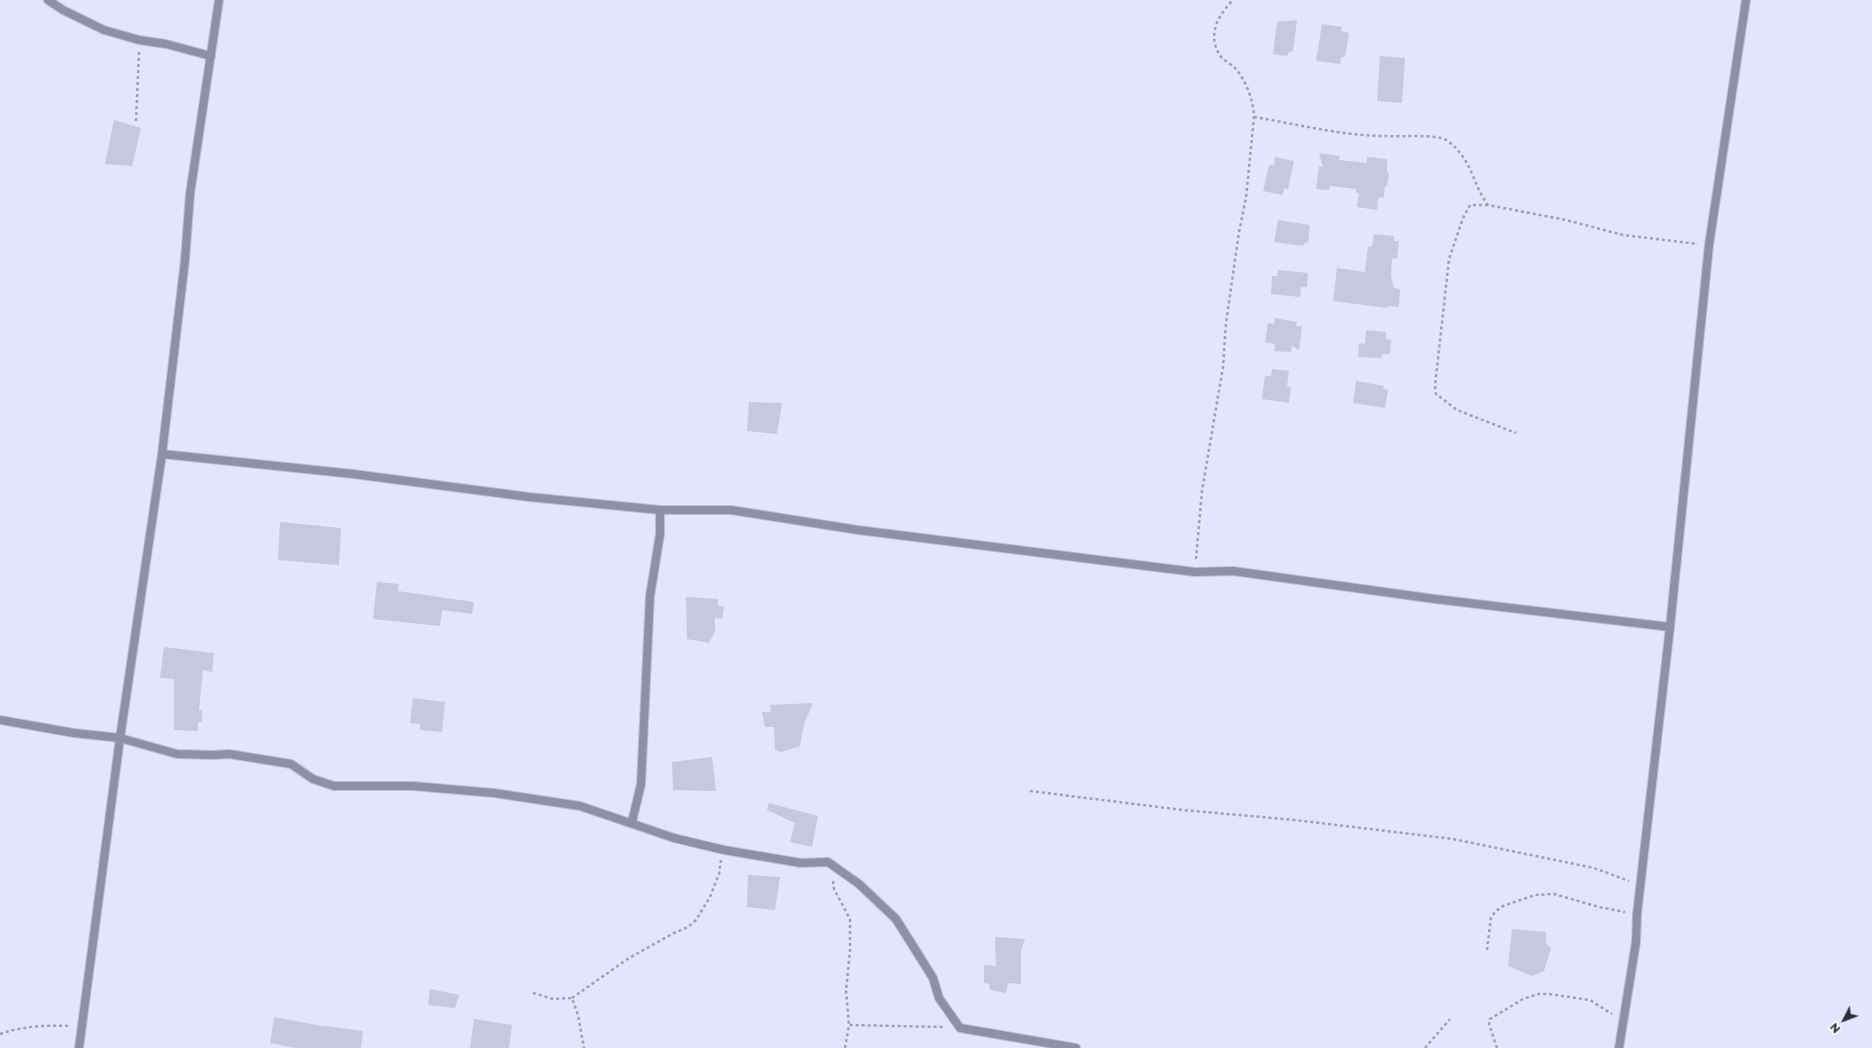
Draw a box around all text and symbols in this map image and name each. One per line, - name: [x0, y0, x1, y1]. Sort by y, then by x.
- north arrow: [1824, 1000, 1864, 1040]
- text: N: [1827, 1020, 1843, 1036]

